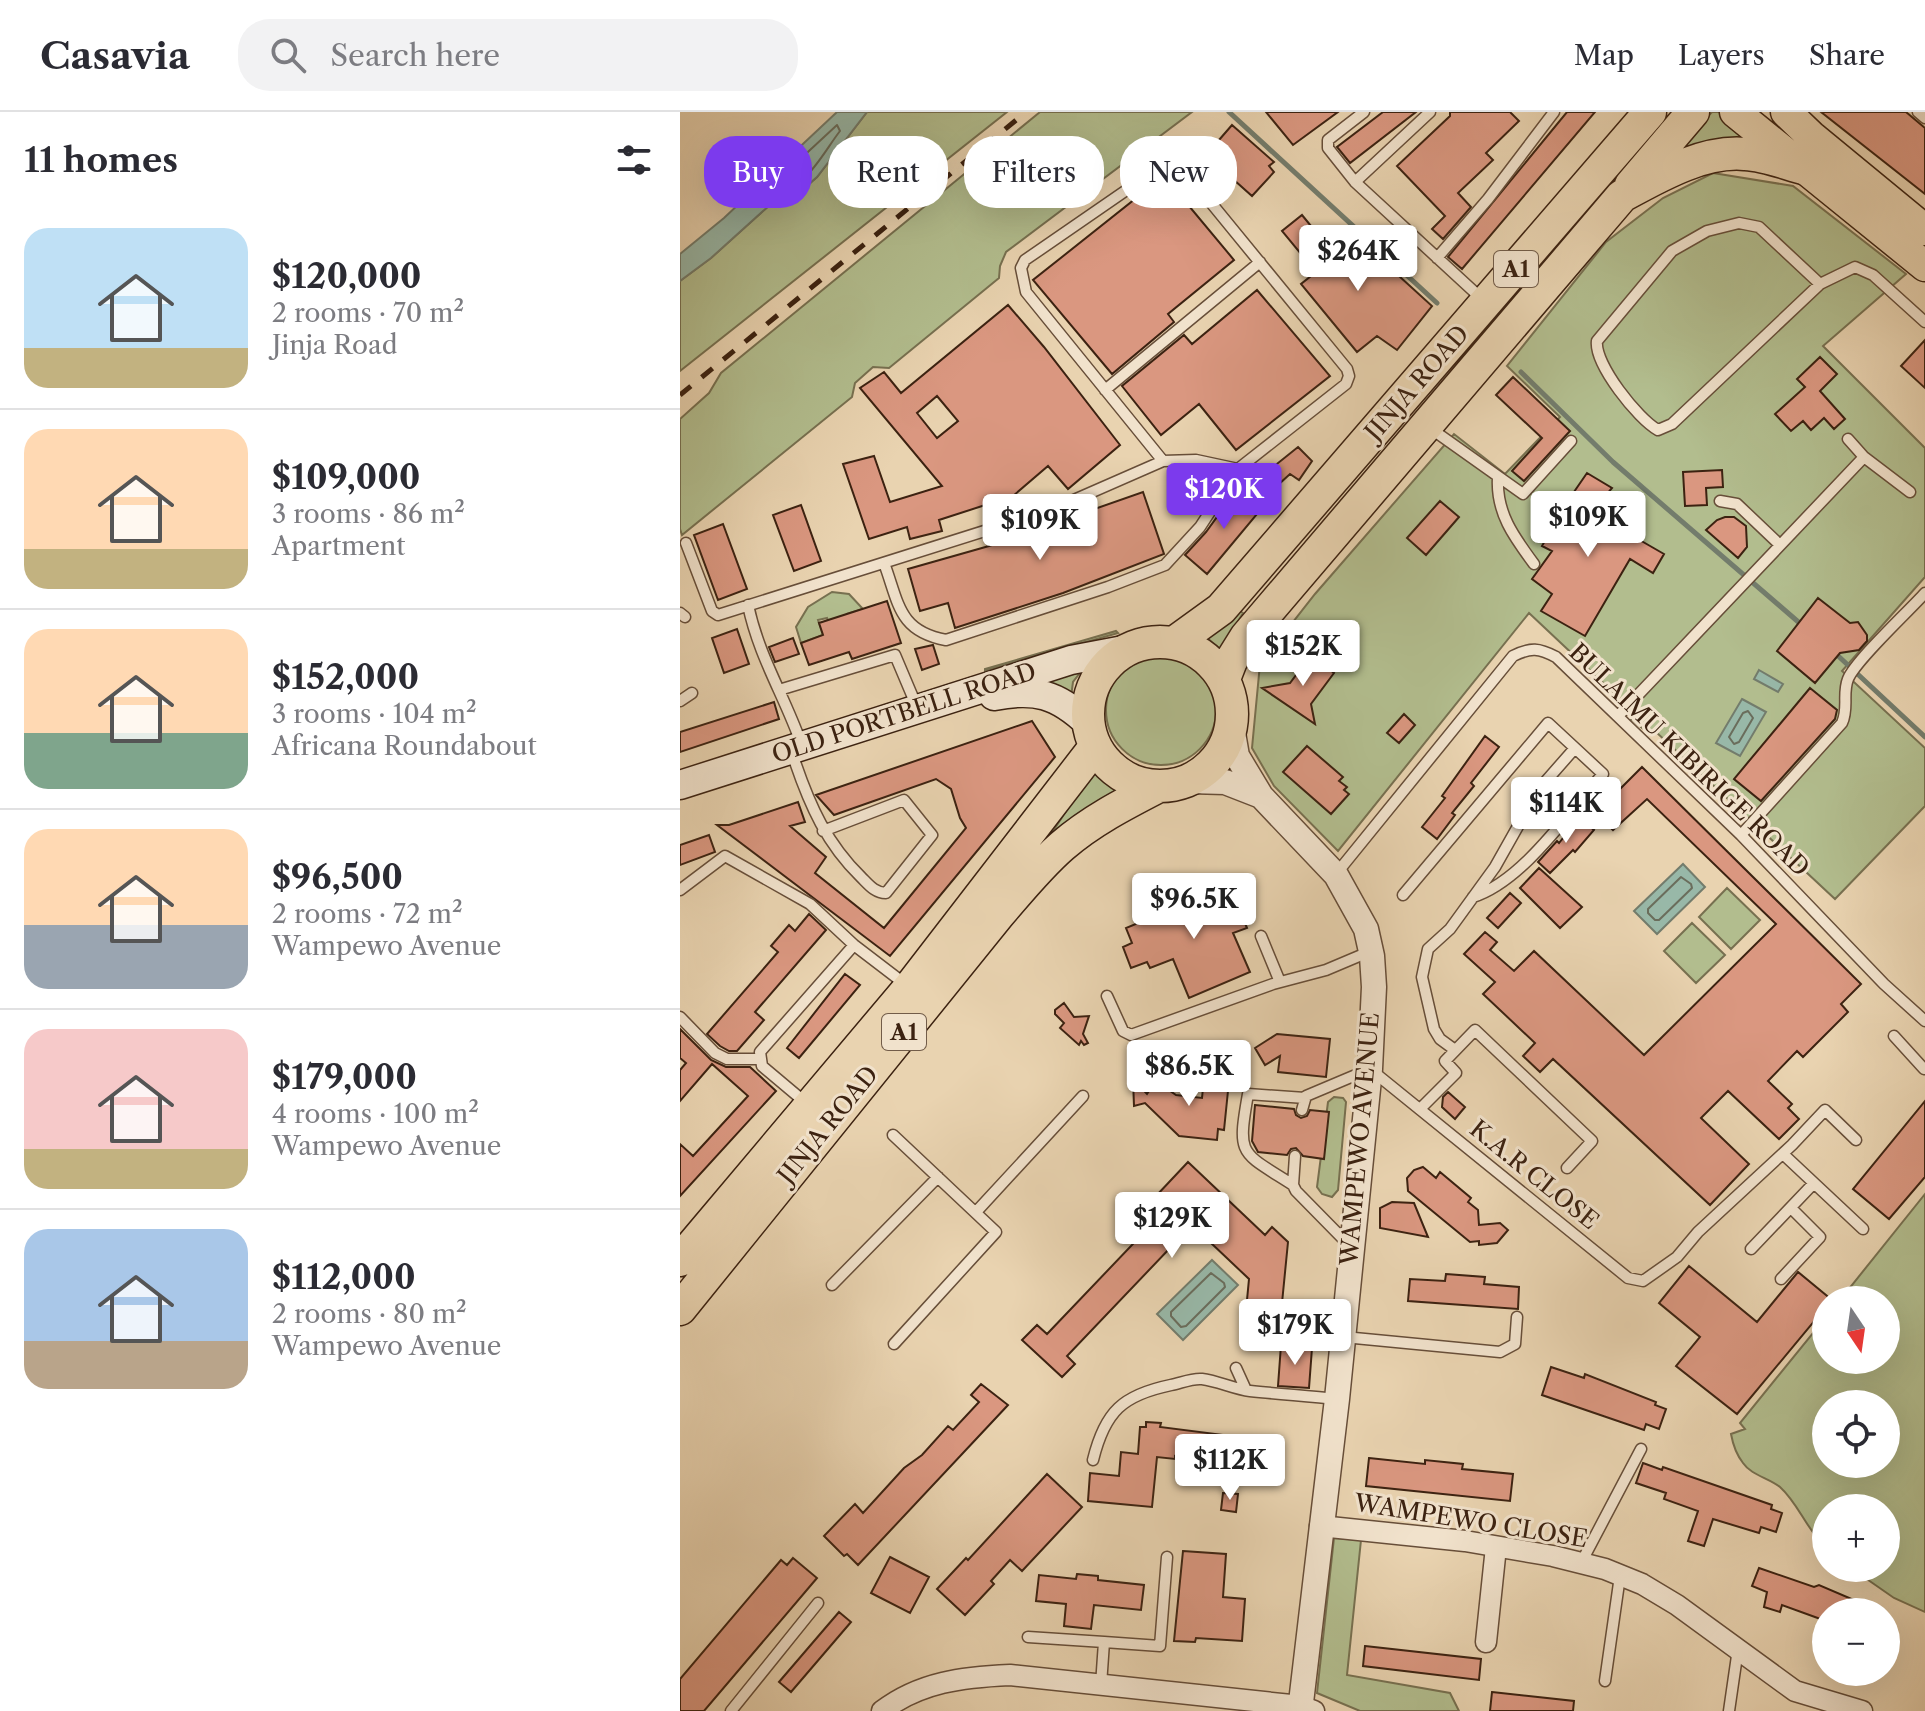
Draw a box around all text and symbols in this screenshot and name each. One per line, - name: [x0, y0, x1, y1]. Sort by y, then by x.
- search box: [238, 19, 798, 91]
- text: Casavia: [40, 32, 190, 79]
- icon: search: [266, 33, 310, 77]
- text: Search here: [330, 37, 500, 74]
- text: Map: [1574, 38, 1634, 72]
- text: Layers: [1678, 38, 1765, 72]
- text: Share: [1809, 38, 1885, 72]
- chip: Buy: [704, 136, 812, 208]
- chip: Rent: [828, 136, 948, 208]
- chip: Filters: [964, 136, 1104, 208]
- chip: New: [1120, 136, 1237, 208]
- icon: filters: [612, 138, 656, 182]
- text: 11 homes: [24, 139, 178, 181]
- pin: $264K: [1302, 225, 1414, 293]
- text: $264K: [1317, 235, 1399, 267]
- road number: A1: [1494, 251, 1538, 287]
- text: $120,000: [272, 255, 422, 297]
- icon: home: [88, 260, 184, 356]
- text: 2 rooms · 70 m²: [272, 297, 464, 329]
- street label: JINJA ROAD: [1356, 319, 1475, 449]
- text: Jinja Road: [272, 329, 397, 361]
- text: $109,000: [272, 456, 420, 498]
- icon: home: [88, 461, 184, 557]
- pin: $120K: [1168, 463, 1280, 531]
- text: $120K: [1185, 473, 1263, 505]
- pin: $109K: [1532, 491, 1644, 559]
- pin: $109K: [984, 494, 1096, 562]
- text: 3 rooms · 86 m²: [272, 498, 465, 530]
- text: $109K: [1549, 501, 1627, 533]
- text: $109K: [1001, 504, 1079, 536]
- text: Apartment: [272, 530, 405, 562]
- pin: $152K: [1247, 620, 1359, 688]
- text: $152K: [1265, 630, 1341, 662]
- street label: BULAIMU KIBIRIGE ROAD: [1563, 637, 1815, 882]
- text: $152,000: [272, 656, 419, 698]
- street label: OLD PORTBELL ROAD: [768, 656, 1040, 769]
- icon: home: [88, 661, 184, 757]
- text: 3 rooms · 104 m²: [272, 698, 477, 730]
- text: Africana Roundabout: [272, 730, 537, 762]
- pin: $114K: [1510, 777, 1622, 845]
- text: $114K: [1529, 787, 1603, 819]
- text: $96,500: [272, 856, 403, 898]
- icon: home: [88, 861, 184, 957]
- pin: $96.5K: [1129, 873, 1259, 941]
- text: $96.5K: [1150, 883, 1238, 915]
- text: 2 rooms · 72 m²: [272, 898, 463, 930]
- text: Wampewo Avenue: [272, 930, 501, 962]
- street label: WAMPEWO AVENUE: [1334, 1011, 1385, 1268]
- road number: A1: [882, 1014, 926, 1050]
- pin: $86.5K: [1124, 1040, 1254, 1108]
- text: $86.5K: [1145, 1050, 1233, 1082]
- text: $179,000: [272, 1056, 417, 1098]
- street label: JINJA ROAD: [769, 1060, 884, 1193]
- icon: home: [88, 1061, 184, 1157]
- text: 4 rooms · 100 m²: [272, 1098, 479, 1130]
- street label: K.A.R CLOSE: [1464, 1114, 1604, 1235]
- text: Wampewo Avenue: [272, 1130, 501, 1162]
- pin: $129K: [1116, 1192, 1228, 1260]
- text: $129K: [1133, 1202, 1211, 1234]
- text: $112,000: [272, 1256, 416, 1298]
- icon: home: [88, 1261, 184, 1357]
- north arrow: [1812, 1286, 1900, 1374]
- map controls: [1812, 1286, 1900, 1686]
- text: 2 rooms · 80 m²: [272, 1298, 467, 1330]
- pin: $179K: [1239, 1299, 1351, 1367]
- text: $179K: [1257, 1309, 1333, 1341]
- text: Wampewo Avenue: [272, 1330, 501, 1362]
- button: locate: [1812, 1390, 1900, 1478]
- pin: $112K: [1174, 1434, 1286, 1502]
- text: $112K: [1193, 1444, 1267, 1476]
- street label: WAMPEWO CLOSE: [1351, 1488, 1590, 1553]
- button: +: [1812, 1494, 1900, 1582]
- button: −: [1812, 1598, 1900, 1686]

